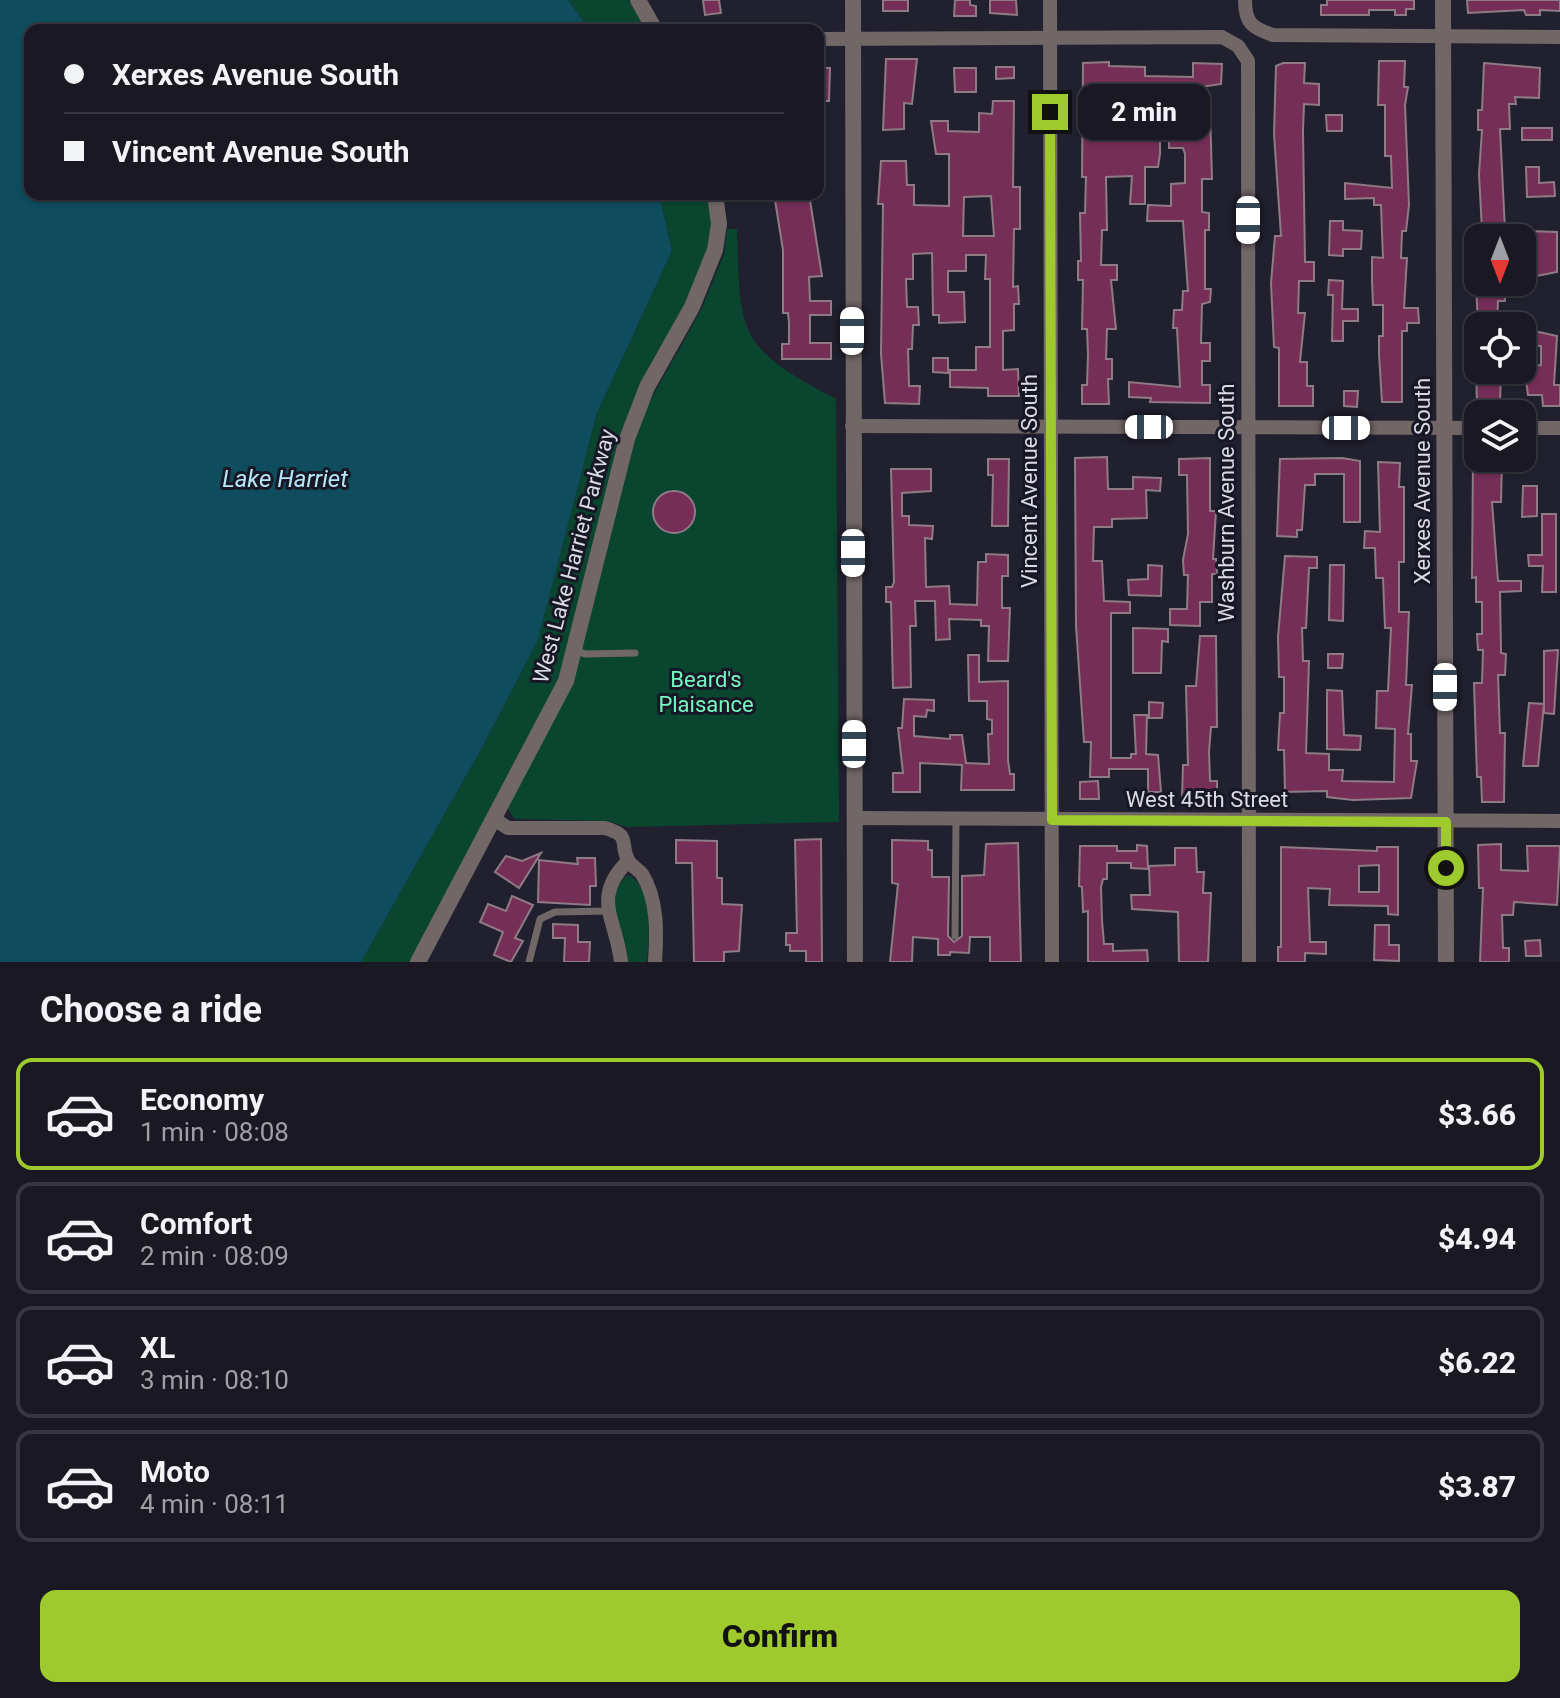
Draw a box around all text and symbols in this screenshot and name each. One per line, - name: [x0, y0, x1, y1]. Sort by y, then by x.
- text: Xerxes Avenue South: [112, 57, 399, 92]
- callout: 2 min: [1078, 84, 1210, 140]
- route end: [1032, 94, 1068, 130]
- text: 2 min: [1111, 97, 1177, 127]
- text: Vincent Avenue South: [112, 134, 410, 169]
- car: [1236, 196, 1260, 244]
- north arrow: [1464, 224, 1536, 296]
- map controls: [1464, 224, 1536, 472]
- car: [840, 307, 864, 355]
- button: locate: [1464, 312, 1536, 384]
- street label: Vincent Avenue South: [1017, 374, 1042, 588]
- street label: Xerxes Avenue South: [1410, 378, 1435, 584]
- street label: Washburn Avenue South: [1214, 384, 1239, 622]
- button: layers: [1464, 400, 1536, 472]
- car: [1125, 415, 1173, 439]
- car: [1322, 416, 1370, 440]
- street label: West Lake Harriet Parkway: [528, 426, 620, 686]
- water label: Lake Harriet: [222, 465, 348, 493]
- car: [841, 529, 865, 577]
- car: [1433, 663, 1457, 711]
- park label: Beard's Plaisance: [658, 667, 754, 717]
- car: [842, 720, 866, 768]
- street label: West 45th Street: [1126, 787, 1288, 812]
- route start: [1428, 850, 1464, 886]
- text: Choose a ride: [40, 989, 262, 1031]
- icon: car: [44, 1078, 116, 1150]
- text: Economy: [140, 1082, 264, 1117]
- text: $3.66: [1438, 1097, 1516, 1132]
- text: 1 min · 08:08: [140, 1117, 289, 1147]
- icon: car: [44, 1202, 116, 1274]
- text: Comfort: [140, 1206, 252, 1241]
- text: $4.94: [1438, 1221, 1516, 1256]
- text: 2 min · 08:09: [140, 1241, 289, 1271]
- icon: car: [44, 1326, 116, 1398]
- text: XL: [140, 1330, 175, 1365]
- text: $6.22: [1438, 1345, 1516, 1380]
- text: 3 min · 08:10: [140, 1365, 289, 1395]
- icon: car: [44, 1450, 116, 1522]
- text: Moto: [140, 1454, 210, 1489]
- text: $3.87: [1438, 1469, 1516, 1504]
- text: 4 min · 08:11: [140, 1489, 289, 1519]
- button: Confirm: [40, 1590, 1520, 1682]

